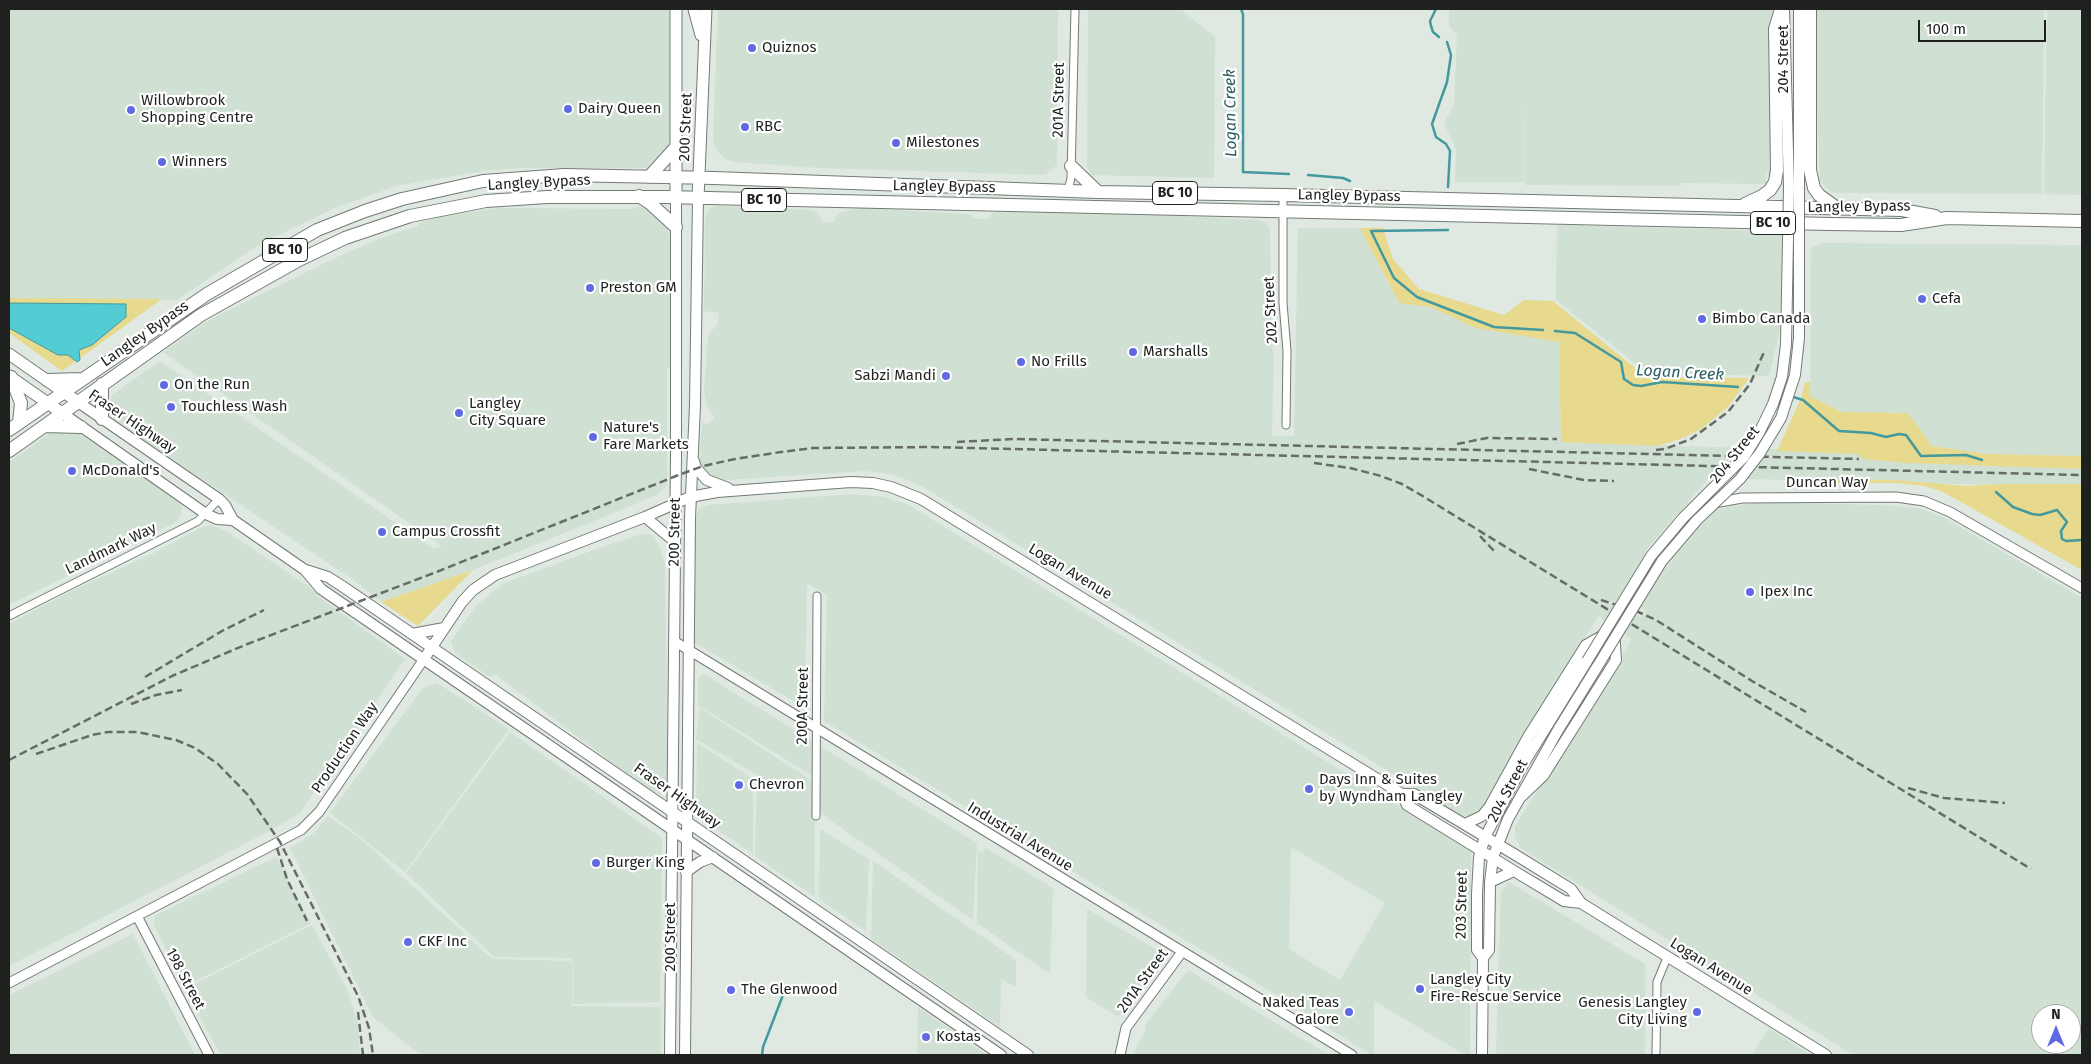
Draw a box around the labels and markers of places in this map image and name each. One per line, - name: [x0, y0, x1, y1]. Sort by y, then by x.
- place label: Quiznos: [762, 39, 816, 57]
- marker: Quiznos: [746, 42, 758, 54]
- place label: Willowbrook Shopping Centre: [141, 92, 253, 127]
- place label: Dairy Queen: [578, 100, 661, 118]
- marker: Dairy Queen: [562, 103, 574, 115]
- marker: Willowbrook Shopping Centre: [125, 104, 137, 116]
- place label: RBC: [755, 118, 782, 136]
- marker: RBC: [739, 121, 751, 133]
- place label: Milestones: [906, 134, 979, 152]
- marker: Milestones: [890, 137, 902, 149]
- place label: Winners: [172, 153, 227, 171]
- marker: Winners: [156, 156, 168, 168]
- place label: Preston GM: [600, 279, 677, 297]
- marker: Preston GM: [584, 282, 596, 294]
- place label: Cefa: [1932, 290, 1961, 308]
- marker: Cefa: [1916, 293, 1928, 305]
- place label: Bimbo Canada: [1712, 310, 1810, 328]
- marker: Bimbo Canada: [1696, 313, 1708, 325]
- place label: Marshalls: [1143, 343, 1208, 361]
- marker: Marshalls: [1127, 346, 1139, 358]
- place label: No Frills: [1031, 353, 1087, 371]
- marker: No Frills: [1015, 356, 1027, 368]
- place label: Sabzi Mandi: [854, 367, 936, 385]
- marker: Sabzi Mandi: [940, 370, 952, 382]
- place label: On the Run: [174, 376, 250, 394]
- marker: On the Run: [158, 379, 170, 391]
- place label: Langley City Square: [469, 395, 546, 430]
- place label: Touchless Wash: [181, 398, 287, 416]
- marker: Touchless Wash: [165, 401, 177, 413]
- marker: Langley City Square: [453, 407, 465, 419]
- place label: Nature's Fare Markets: [603, 419, 689, 454]
- marker: Nature's Fare Markets: [587, 431, 599, 443]
- place label: McDonald's: [82, 462, 159, 480]
- marker: McDonald's: [66, 465, 78, 477]
- place label: Campus Crossfit: [392, 523, 500, 541]
- marker: Campus Crossfit: [376, 526, 388, 538]
- place label: Ipex Inc: [1760, 583, 1813, 601]
- marker: Ipex Inc: [1744, 586, 1756, 598]
- place label: Days Inn & Suites by Wyndham Langley: [1319, 771, 1462, 806]
- place label: Chevron: [749, 776, 804, 794]
- marker: Chevron: [733, 779, 745, 791]
- marker: Days Inn & Suites by Wyndham Langley: [1303, 783, 1315, 795]
- place label: Burger King: [606, 854, 685, 872]
- marker: Burger King: [590, 857, 602, 869]
- place label: CKF Inc: [418, 933, 467, 951]
- marker: CKF Inc: [402, 936, 414, 948]
- place label: Langley City Fire-Rescue Service: [1430, 971, 1561, 1006]
- place label: The Glenwood: [741, 981, 838, 999]
- marker: Langley City Fire-Rescue Service: [1414, 983, 1426, 995]
- marker: The Glenwood: [725, 984, 737, 996]
- place label: Naked Teas Galore: [1262, 994, 1339, 1029]
- place label: Genesis Langley City Living: [1578, 994, 1687, 1029]
- marker: Naked Teas Galore: [1343, 1006, 1355, 1018]
- marker: Genesis Langley City Living: [1691, 1006, 1703, 1018]
- place label: Kostas: [936, 1028, 981, 1046]
- marker: Kostas: [920, 1031, 932, 1043]

